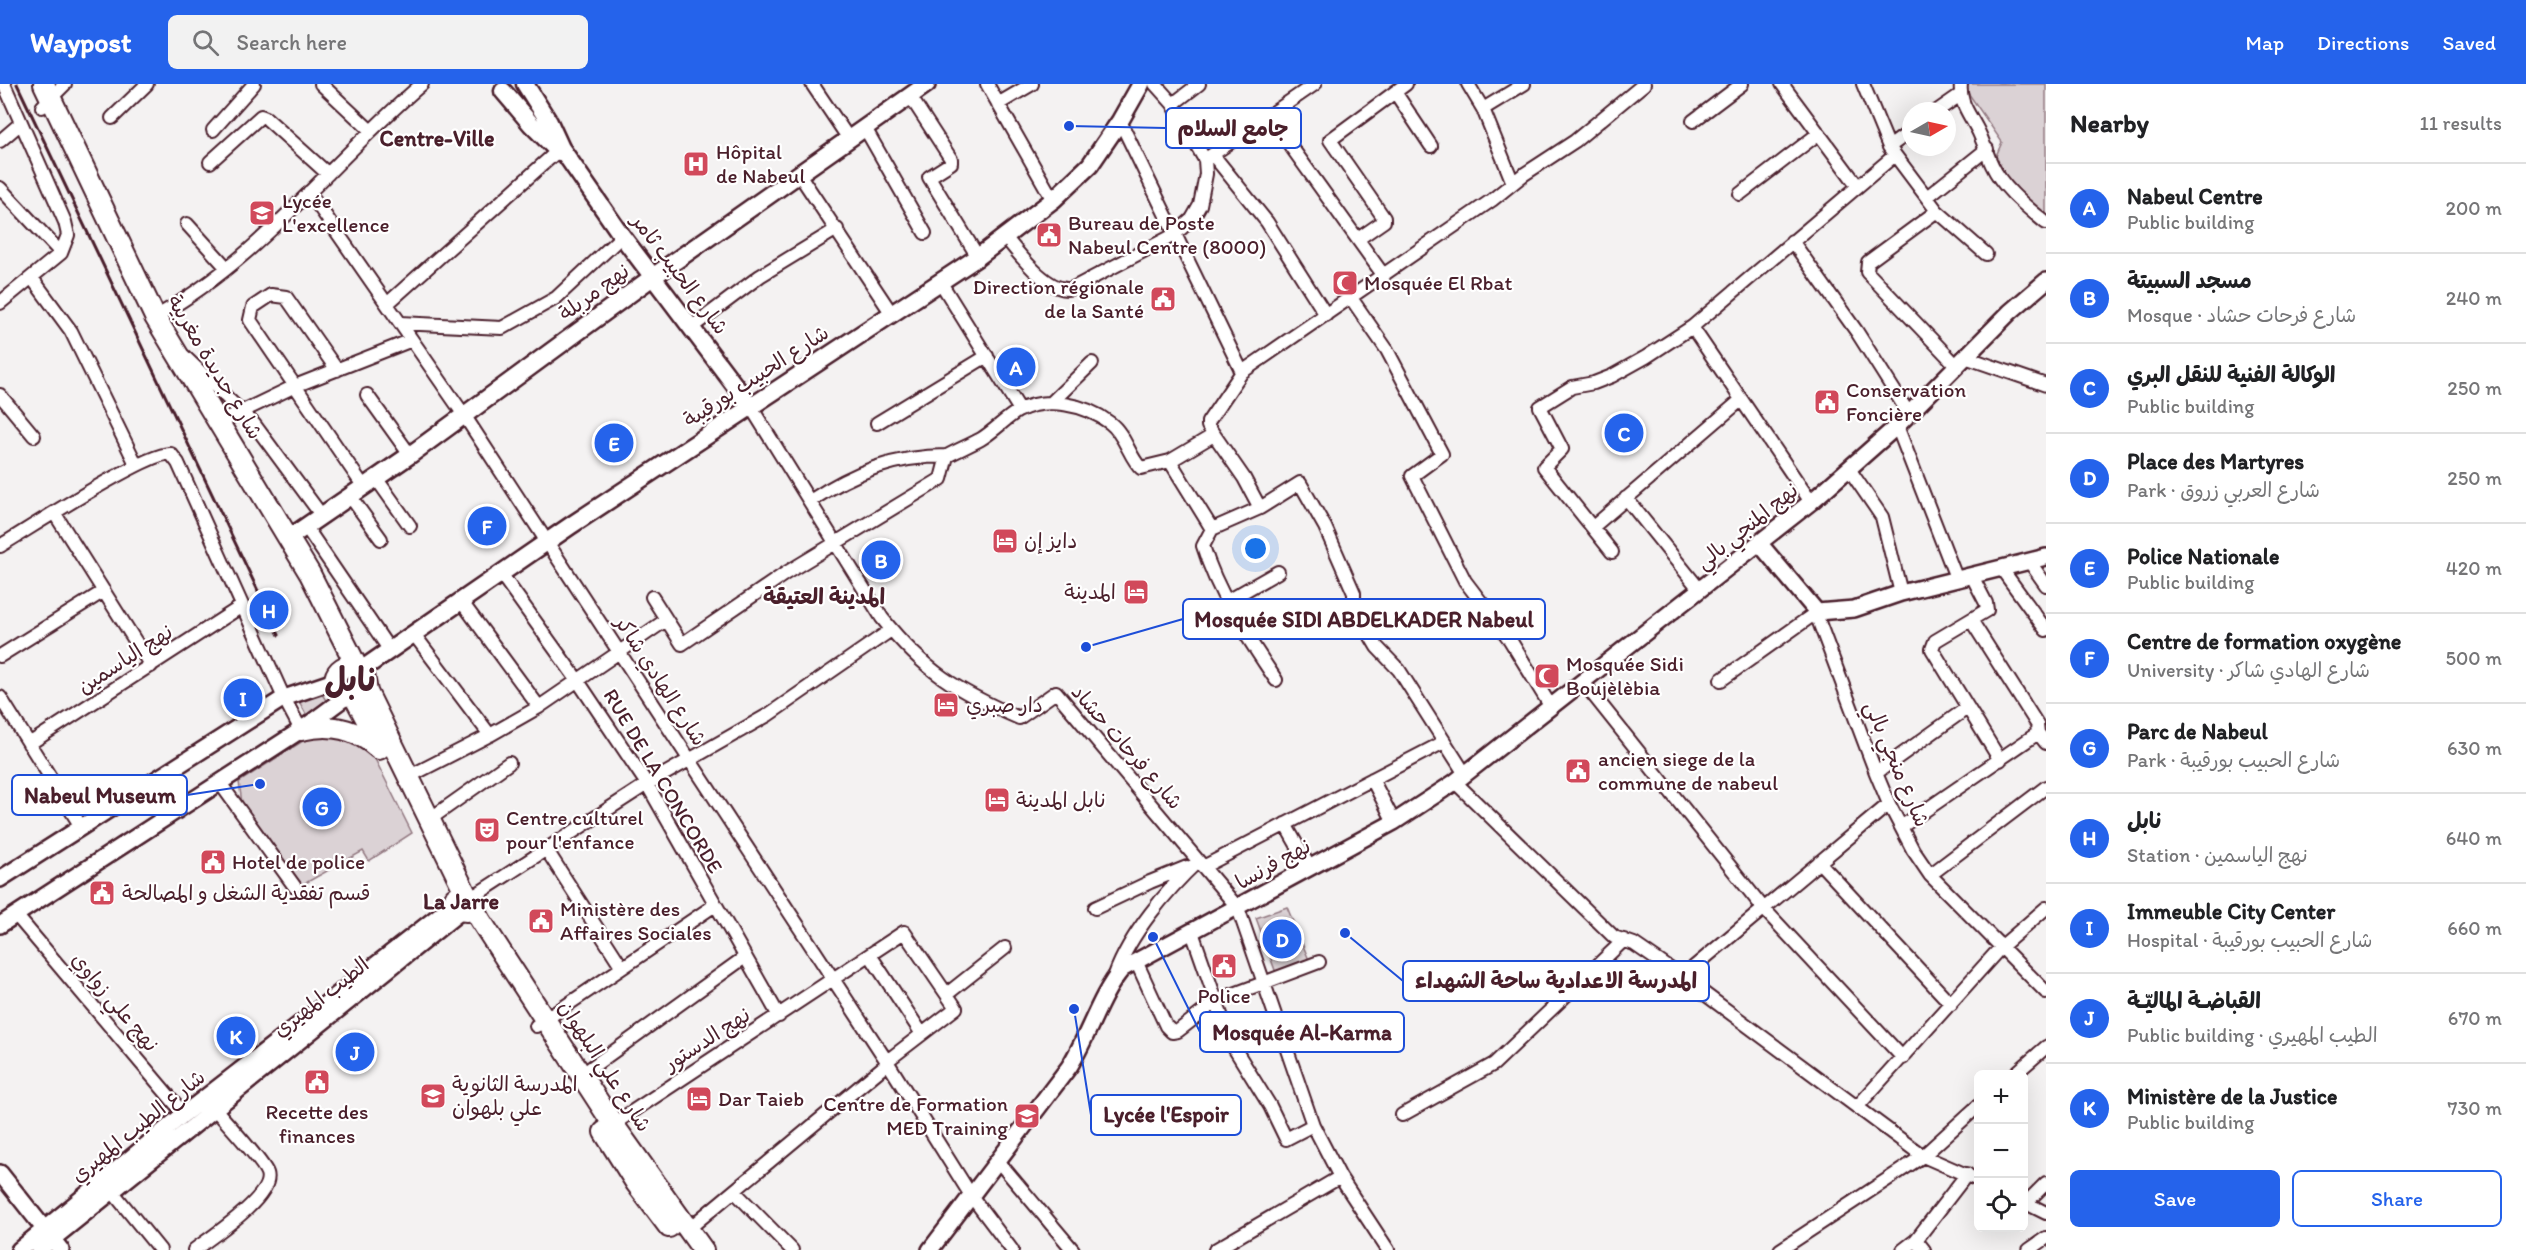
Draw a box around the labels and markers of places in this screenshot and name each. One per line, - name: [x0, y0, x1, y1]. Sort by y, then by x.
- callout: جامع السلام: [1166, 108, 1301, 148]
- place label: Hôpital de Nabeul: [716, 139, 805, 188]
- hospital icon: Hôpital de Nabeul: [681, 149, 711, 179]
- place label: Lycée L'excellence: [282, 188, 390, 237]
- school or university icon: Lycée L'excellence: [247, 198, 277, 228]
- place label: Bureau de Poste Nabeul Centre (8000): [1068, 210, 1266, 259]
- public building icon: Bureau de Poste Nabeul Centre (8000): [1034, 220, 1064, 250]
- mosque icon: Mosquée El Rbat: [1330, 268, 1360, 298]
- place label: Mosquée El Rbat: [1364, 270, 1512, 295]
- place label: Direction régionale de la Santé: [973, 274, 1144, 323]
- public building icon: Direction régionale de la Santé: [1148, 284, 1178, 314]
- pin: A: [996, 344, 1036, 390]
- place label: Conservation Foncière: [1846, 377, 1966, 426]
- public building icon: Conservation Foncière: [1812, 387, 1842, 417]
- pin: C: [1604, 410, 1644, 456]
- pin: E: [594, 420, 634, 466]
- pin: F: [468, 504, 506, 548]
- hotel icon: دايز إن: [990, 526, 1020, 556]
- place label: دايز إن: [1024, 528, 1077, 554]
- pin: B: [862, 538, 900, 582]
- hotel icon: المدينة: [1121, 577, 1151, 607]
- place label: المدينة: [1064, 579, 1116, 604]
- pin: H: [250, 588, 288, 632]
- callout: Mosquée SIDI ABDELKADER Nabeul: [1183, 599, 1545, 639]
- place label: Mosquée Sidi Boujèlèbia: [1566, 651, 1684, 700]
- mosque icon: Mosquée Sidi Boujèlèbia: [1532, 661, 1562, 691]
- pin: I: [224, 676, 262, 720]
- hotel icon: دار صبري: [931, 690, 961, 720]
- place label: دار صبري: [966, 692, 1043, 720]
- place label: ancien siege de la commune de nabeul: [1598, 746, 1778, 795]
- public building icon: ancien siege de la commune de nabeul: [1563, 756, 1593, 786]
- callout: Nabeul Museum: [12, 775, 187, 815]
- pin: G: [302, 784, 342, 830]
- hotel icon: نابل المدينة: [982, 785, 1012, 815]
- place label: نابل المدينة: [1016, 787, 1106, 813]
- place label: Centre culturel pour l'enfance: [506, 805, 644, 854]
- theatre icon: Centre culturel pour l'enfance: [472, 815, 502, 845]
- public building icon: Hotel de police: [198, 847, 228, 877]
- place label: Hotel de police: [232, 849, 365, 874]
- public building icon: قسم تفقدية الشغل و المصالحة: [87, 878, 117, 908]
- place label: قسم تفقدية الشغل و المصالحة: [122, 880, 370, 909]
- place label: Ministère des Affaires Sociales: [560, 896, 712, 945]
- public building icon: Ministère des Affaires Sociales: [526, 906, 556, 936]
- pin: D: [1262, 916, 1302, 962]
- public building icon: Police: [1209, 951, 1239, 981]
- callout: المدرسة الاعدادية ساحة الشهداء: [1403, 961, 1709, 1001]
- place label: Police: [1197, 983, 1251, 1008]
- callout: Mosquée Al-Karma: [1200, 1012, 1404, 1052]
- pin: K: [216, 1014, 256, 1058]
- pin: J: [336, 1030, 374, 1074]
- public building icon: Recette des finances: [302, 1067, 332, 1097]
- place label: المدرسة الثانوية علي بلهوان: [452, 1071, 578, 1127]
- school or university icon: المدرسة الثانوية علي بلهوان: [418, 1081, 448, 1111]
- hotel icon: Dar Taieb: [684, 1084, 714, 1114]
- place label: Dar Taieb: [718, 1086, 804, 1111]
- place label: Centre de Formation MED Training: [823, 1091, 1008, 1140]
- callout: Lycée l'Espoir: [1091, 1095, 1241, 1135]
- place label: Recette des finances: [266, 1099, 368, 1148]
- school or university icon: Centre de Formation MED Training: [1012, 1101, 1042, 1131]

